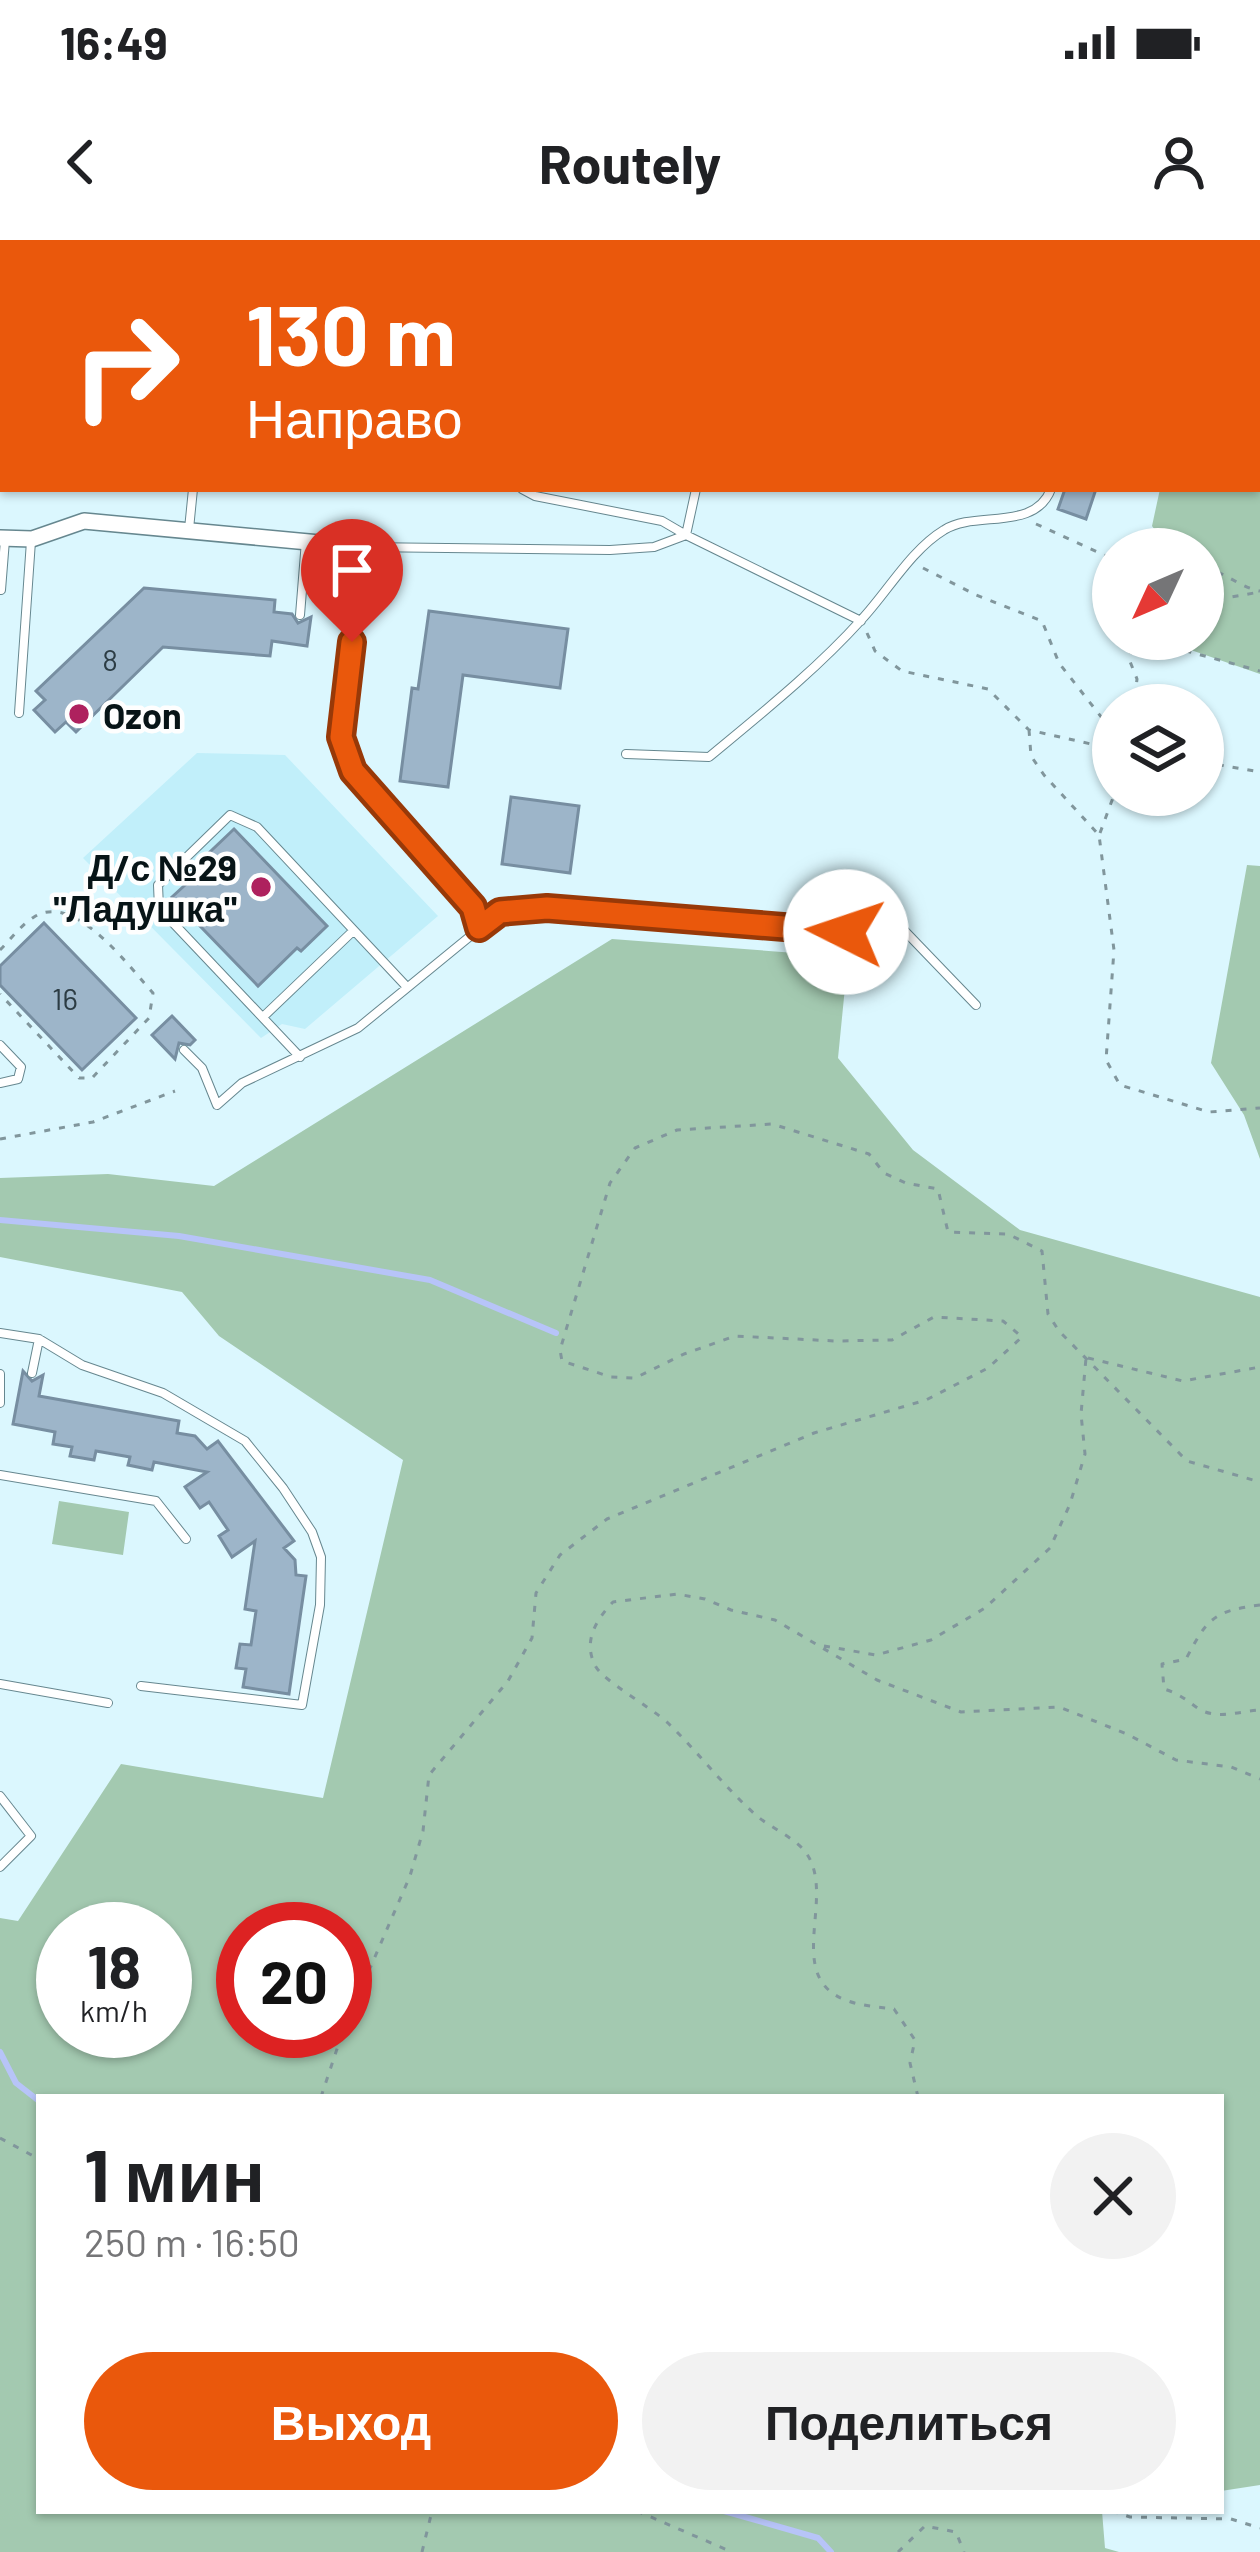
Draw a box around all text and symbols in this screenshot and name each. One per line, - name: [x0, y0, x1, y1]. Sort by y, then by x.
- text: 16:49: [60, 15, 168, 69]
- icon: back: [48, 129, 114, 195]
- icon: person: [1146, 129, 1212, 195]
- text: Routely: [539, 130, 721, 195]
- text: 130 m: [246, 282, 456, 383]
- icon: right: [48, 288, 204, 444]
- text: Направо: [246, 384, 462, 449]
- pin: [301, 519, 403, 642]
- north arrow: [1092, 528, 1224, 660]
- map controls: [1092, 528, 1224, 816]
- icon: arrive: [319, 537, 385, 603]
- house number: 8: [102, 641, 118, 677]
- button: layers: [1092, 684, 1224, 816]
- place label: Ozon: [103, 693, 182, 736]
- marker: Ozon: [66, 701, 92, 727]
- place label: Д/с №29 "Ладушка": [54, 845, 237, 930]
- position arrow: [783, 869, 909, 995]
- marker: Д/с №29 "Ладушка": [248, 874, 274, 900]
- house number: 16: [52, 980, 78, 1016]
- speed limit sign: 20: [216, 1902, 372, 2058]
- text: 18: [87, 1929, 141, 2001]
- text: km/h: [80, 1992, 148, 2028]
- text: 1 мин: [84, 2130, 265, 2216]
- button: close: [1050, 2133, 1176, 2259]
- text: 250 m · 16:50: [84, 2218, 300, 2265]
- button: Выход: [84, 2352, 618, 2490]
- button: Поделиться: [642, 2352, 1176, 2490]

